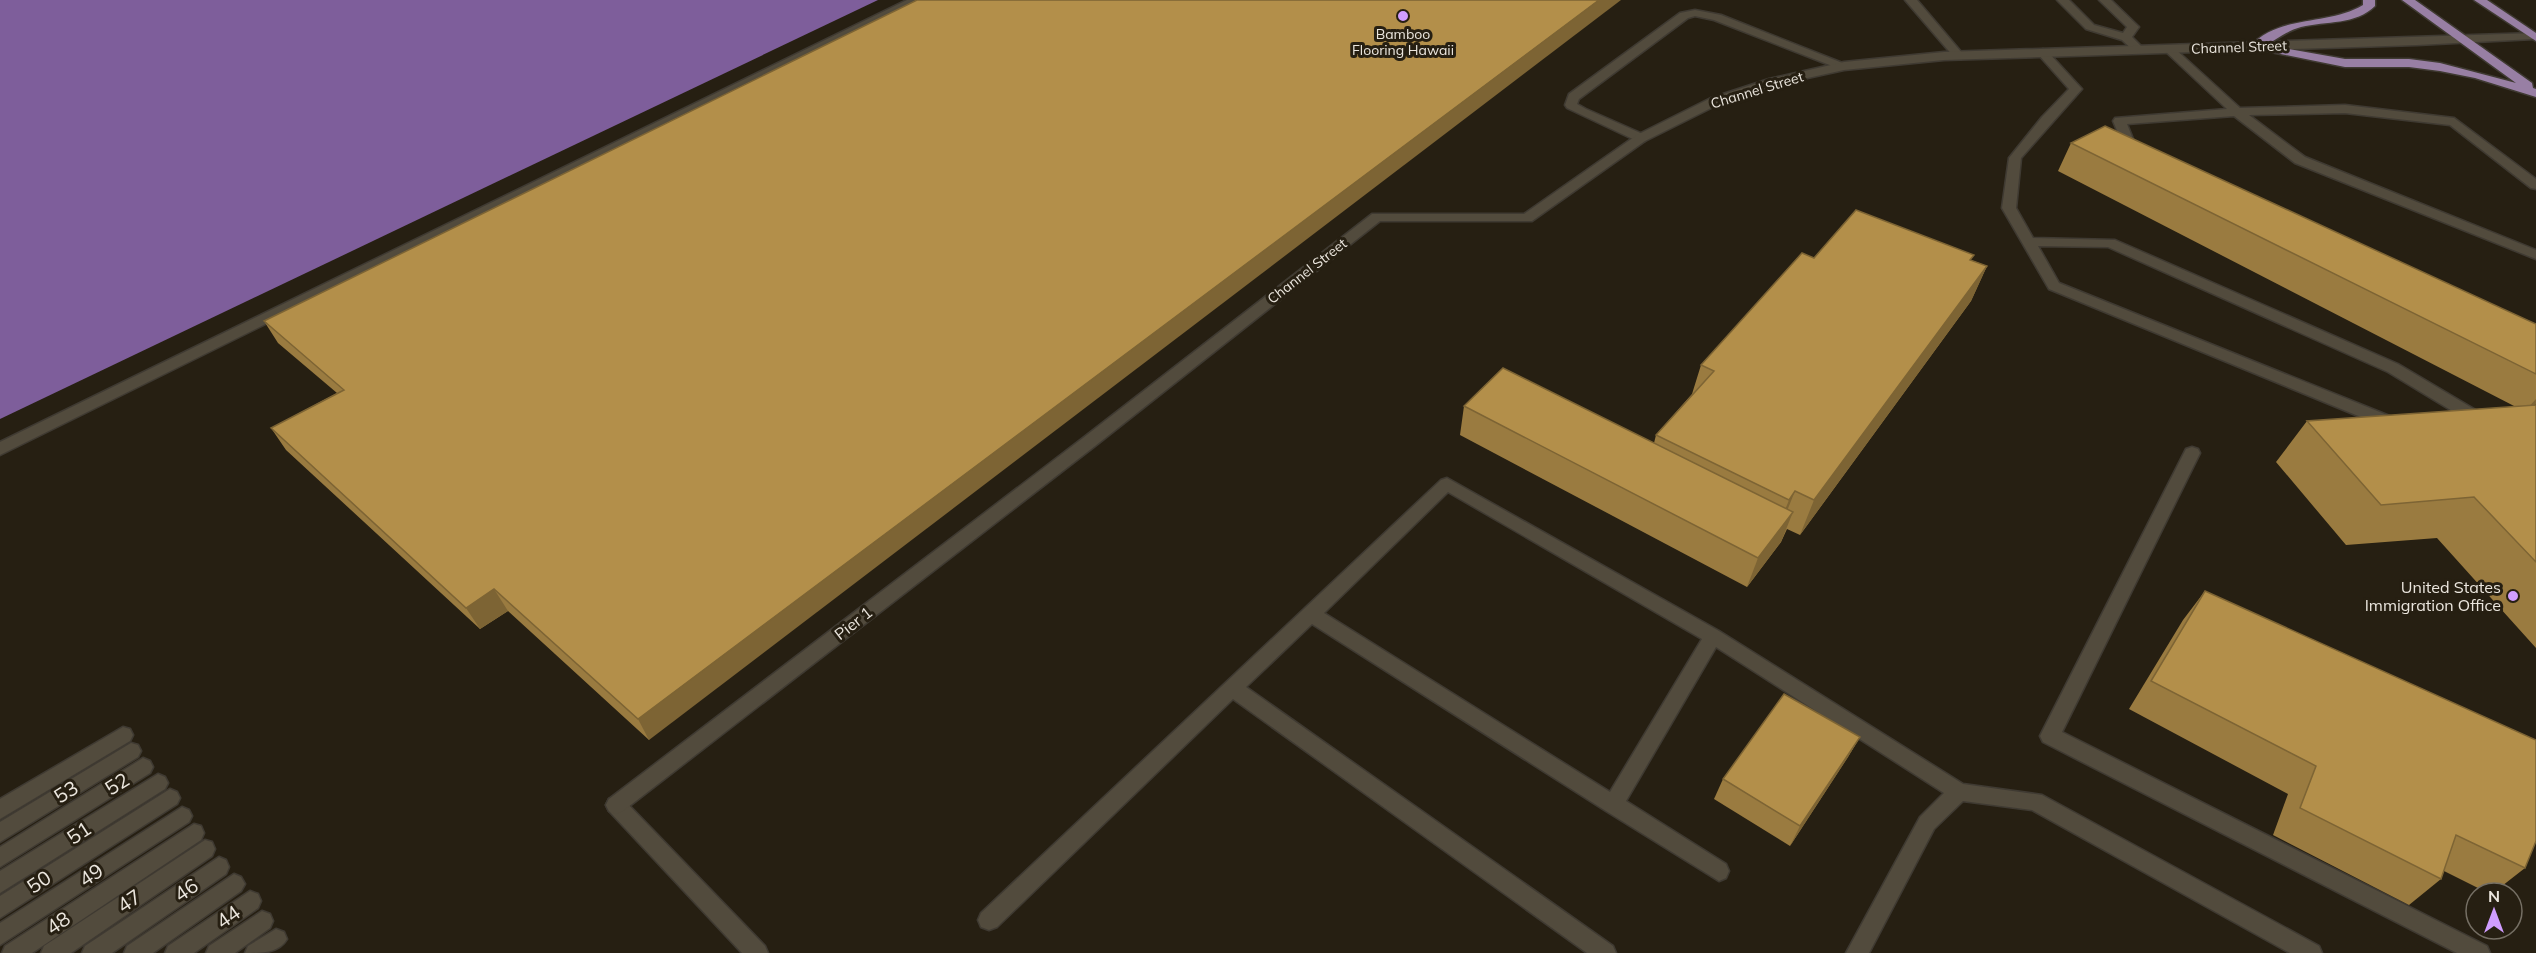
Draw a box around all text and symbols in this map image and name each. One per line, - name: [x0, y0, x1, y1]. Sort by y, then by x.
- marker: Bamboo Flooring Hawaii: [1396, 9, 1410, 23]
- place label: Bamboo Flooring Hawaii: [1352, 25, 1454, 59]
- street label: Channel Street: [2191, 36, 2287, 58]
- street label: Channel Street: [1709, 67, 1806, 113]
- street label: Channel Street: [1264, 234, 1350, 308]
- place label: United States Immigration Office: [2365, 577, 2501, 615]
- marker: United States Immigration Office: [2506, 589, 2520, 603]
- street label: Pier 1: [830, 602, 876, 644]
- street label: 52: [100, 767, 134, 801]
- street label: 53: [49, 775, 83, 809]
- street label: 51: [62, 816, 96, 850]
- street label: 49: [74, 858, 108, 892]
- street label: 50: [22, 865, 56, 899]
- street label: 46: [169, 873, 203, 907]
- north arrow: [2464, 881, 2524, 941]
- street label: 47: [112, 884, 146, 918]
- text: N: [2488, 886, 2500, 906]
- street label: 44: [211, 899, 245, 934]
- street label: 48: [41, 906, 75, 940]

